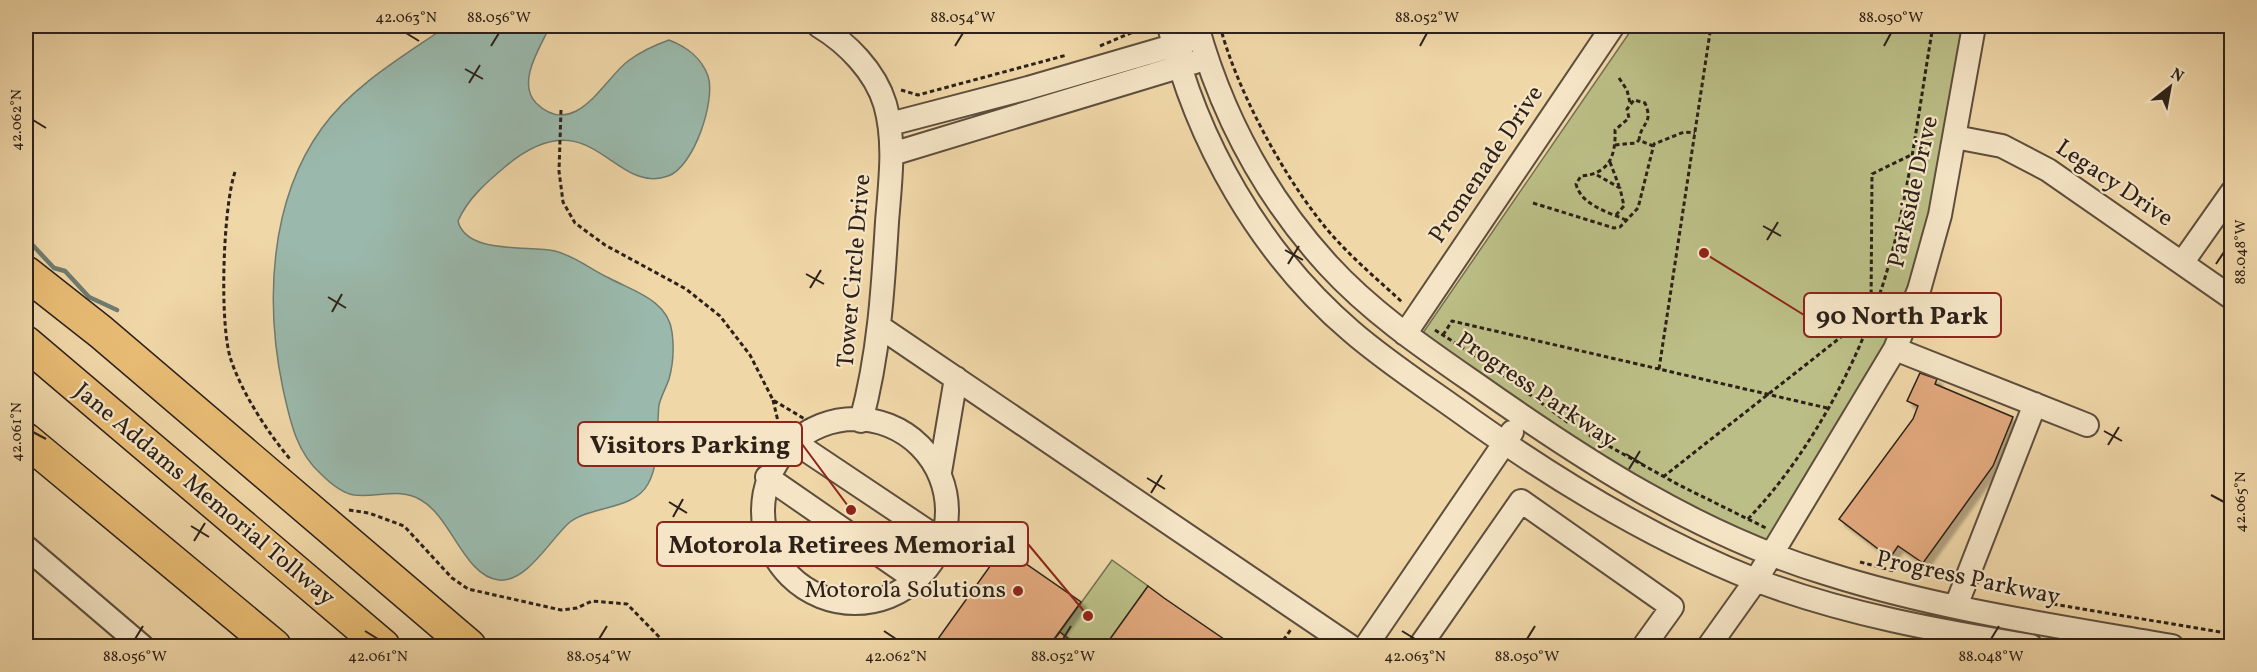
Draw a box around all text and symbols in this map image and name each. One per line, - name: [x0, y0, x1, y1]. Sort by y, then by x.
- text: 42.063°N: [375, 8, 437, 29]
- text: 88.056°W: [467, 8, 531, 29]
- text: 88.054°W: [931, 8, 995, 29]
- text: 88.052°W: [1395, 8, 1459, 29]
- text: 88.050°W: [1859, 8, 1923, 29]
- north arrow: [2140, 57, 2200, 117]
- text: N: [2166, 63, 2188, 88]
- street label: Promenade Drive: [1421, 79, 1553, 251]
- text: 42.062°N: [7, 89, 28, 151]
- street label: Parkside Drive: [1880, 113, 1948, 271]
- street label: Legacy Drive: [2048, 132, 2180, 236]
- street label: Tower Circle Drive: [830, 173, 880, 369]
- text: 88.048°W: [2231, 219, 2252, 285]
- callout: 90 North Park: [1804, 293, 2001, 337]
- text: 90 North Park: [1816, 299, 1989, 335]
- street label: Progress Parkway: [1449, 324, 1623, 458]
- street label: Jane Addams Memorial Tollway: [66, 375, 342, 615]
- text: 42.061°N: [7, 402, 28, 462]
- callout: Visitors Parking: [578, 422, 802, 466]
- text: Visitors Parking: [590, 428, 790, 464]
- text: 42.065°N: [2231, 471, 2252, 533]
- callout: Motorola Retirees Memorial: [657, 522, 1028, 566]
- text: Motorola Retirees Memorial: [668, 528, 1016, 564]
- street label: Progress Parkway: [1873, 543, 2063, 615]
- place label: Motorola Solutions: [804, 574, 1006, 608]
- marker: Motorola Solutions: [1011, 584, 1025, 598]
- text: 88.056°W: [103, 647, 167, 668]
- text: 42.061°N: [348, 647, 408, 668]
- text: 88.054°W: [567, 647, 631, 668]
- text: 42.062°N: [865, 647, 927, 668]
- text: 88.052°W: [1031, 647, 1095, 668]
- text: 42.063°N: [1384, 647, 1446, 668]
- text: 88.050°W: [1495, 647, 1559, 668]
- text: 88.048°W: [1958, 647, 2024, 668]

